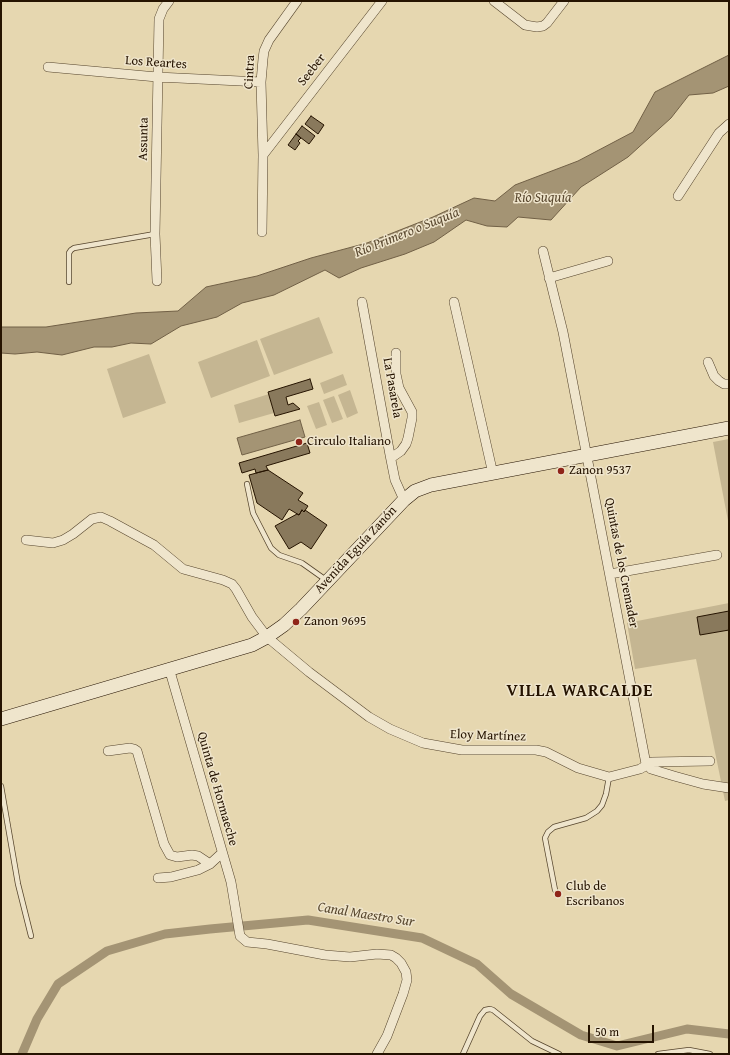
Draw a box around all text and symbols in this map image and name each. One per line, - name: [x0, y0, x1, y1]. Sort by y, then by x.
- street label: Seeber: [295, 51, 329, 89]
- street label: Los Reartes: [125, 53, 187, 73]
- street label: Cintra: [241, 55, 259, 89]
- street label: Assunta: [136, 117, 152, 161]
- water label: Río Suquía: [515, 190, 571, 206]
- water label: Río Primero o Suquía: [352, 204, 462, 262]
- street label: La Pasarela: [379, 357, 405, 419]
- place label: Circulo Italiano: [307, 434, 391, 450]
- marker: Circulo Italiano: [294, 437, 304, 447]
- place label: Zanon 9537: [569, 463, 631, 479]
- marker: Zanon 9537: [556, 466, 566, 476]
- street label: Quintas de los Cremader: [601, 497, 641, 629]
- street label: Avenida Eguía Zanón: [312, 503, 400, 597]
- place label: Zanon 9695: [304, 614, 366, 630]
- marker: Zanon 9695: [291, 617, 301, 627]
- district label: VILLA WARCALDE: [507, 682, 653, 702]
- street label: Eloy Martínez: [450, 727, 526, 745]
- street label: Quinta de Hormaeche: [193, 730, 241, 848]
- place label: Club de Escribanos: [566, 879, 624, 910]
- marker: Club de Escribanos: [553, 889, 563, 899]
- water label: Canal Maestro Sur: [316, 899, 416, 931]
- scale bar: [590, 1017, 656, 1043]
- text: 50 m: [595, 1023, 619, 1040]

